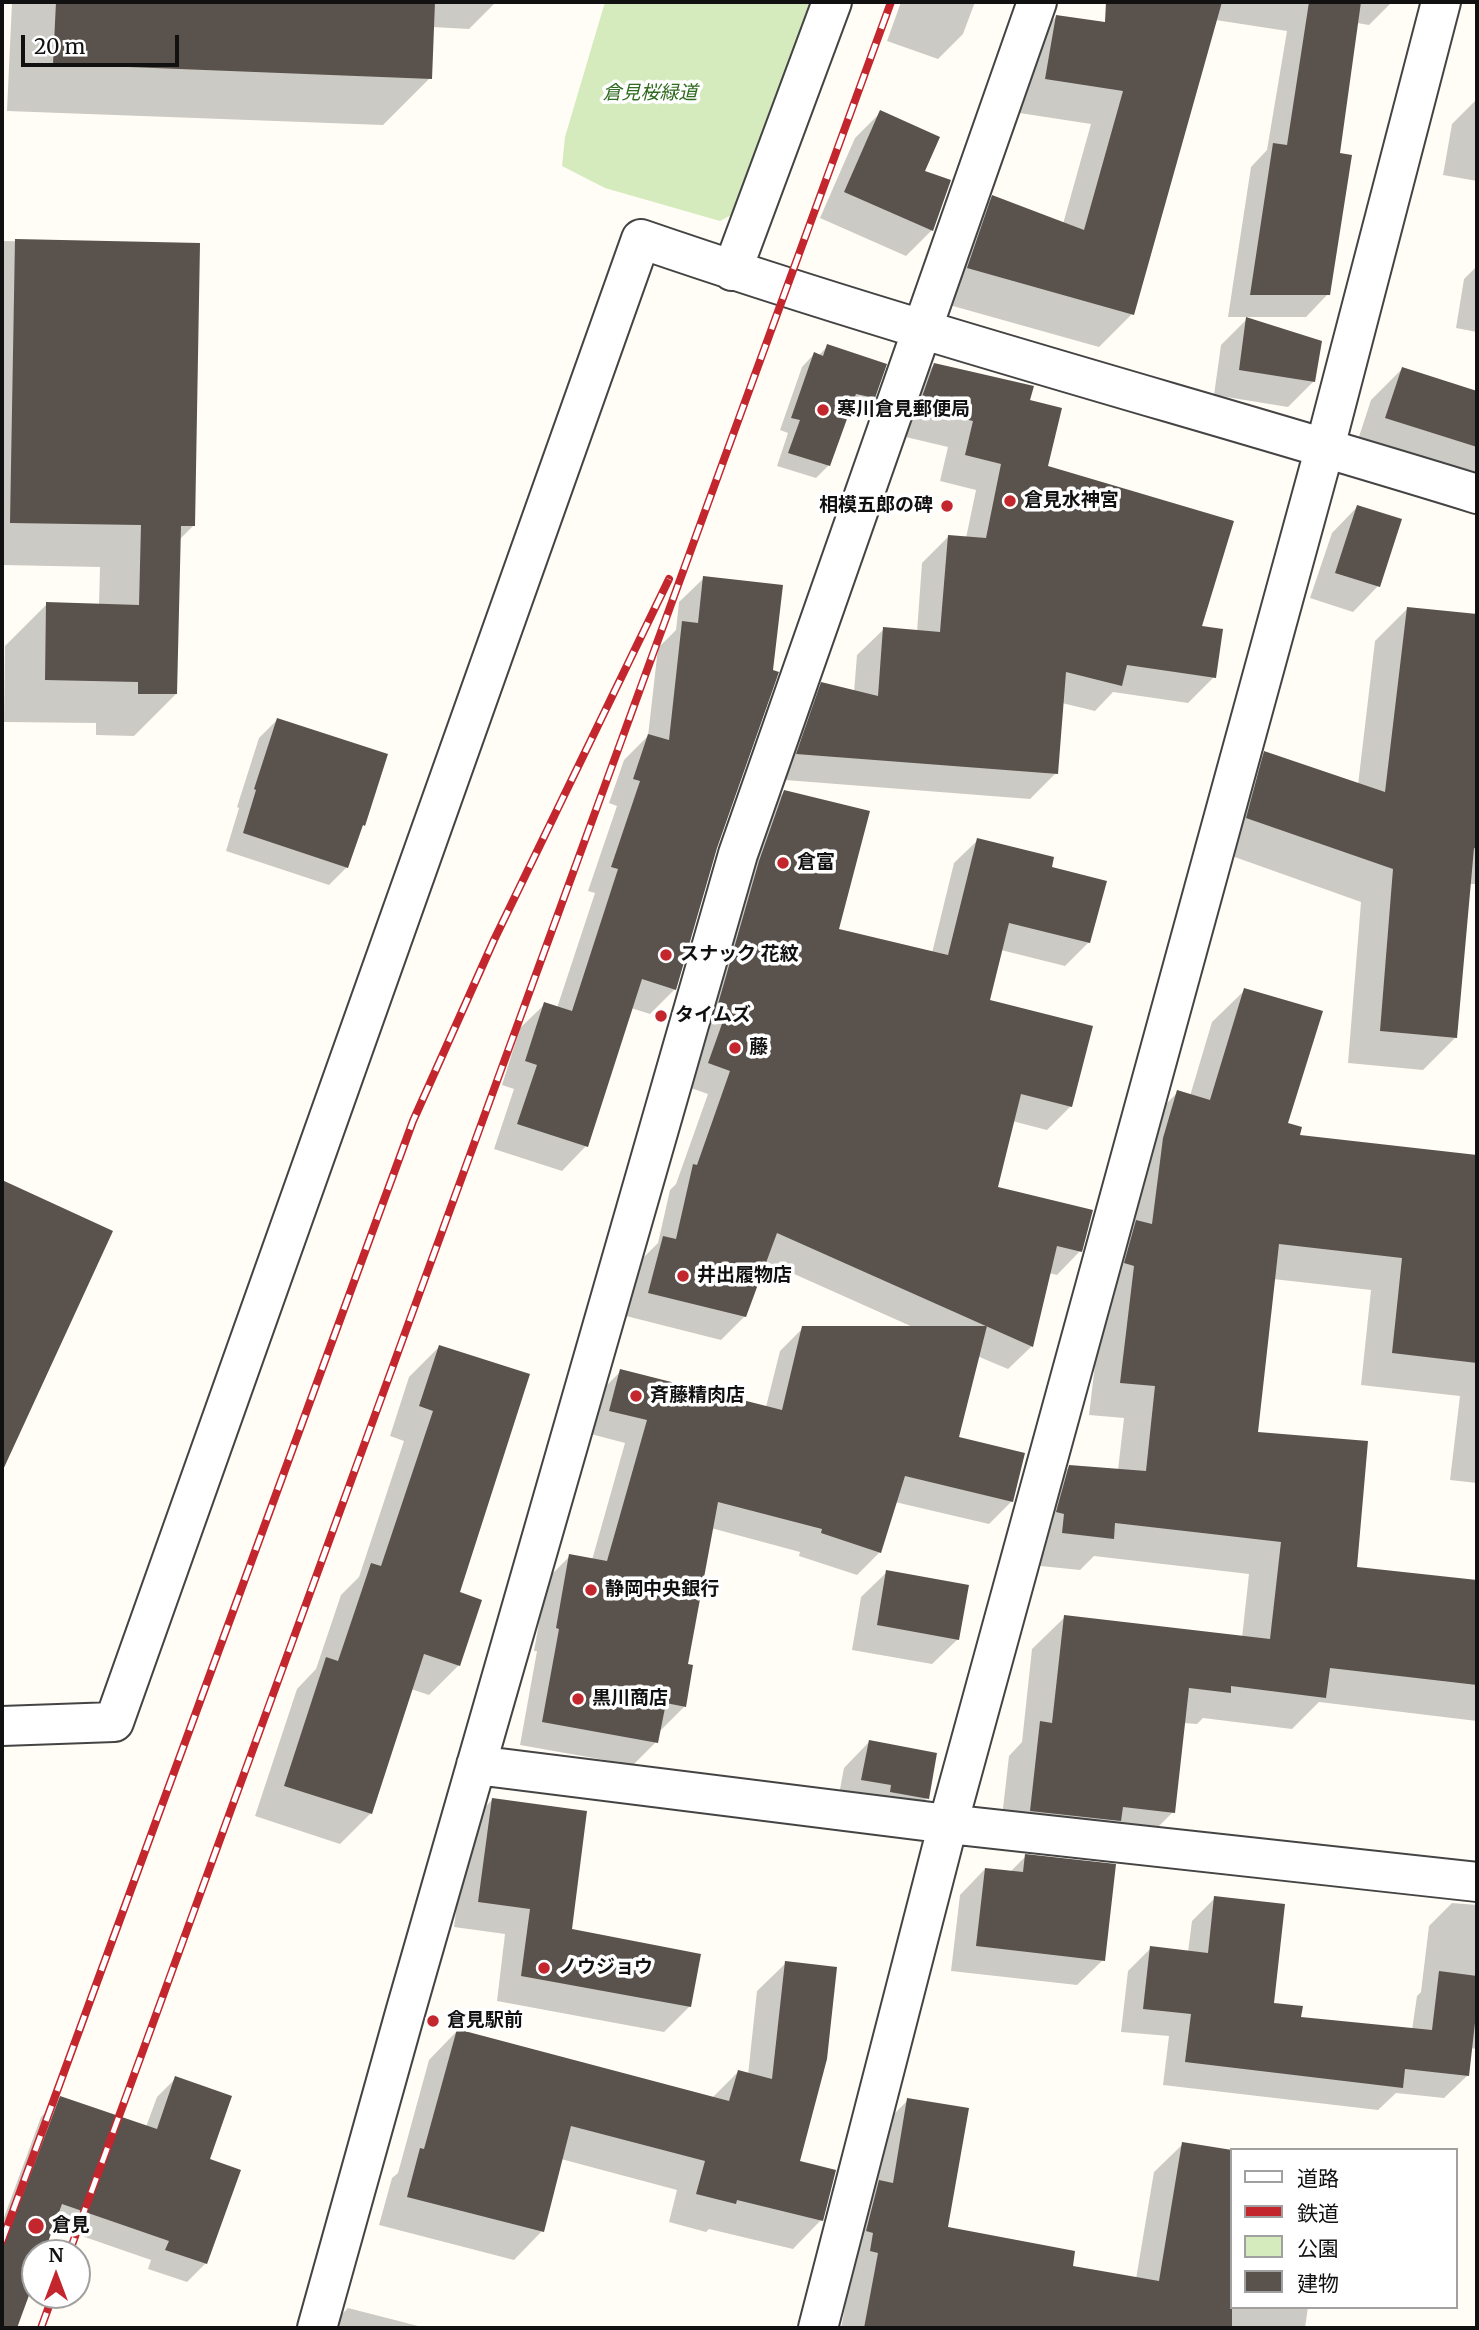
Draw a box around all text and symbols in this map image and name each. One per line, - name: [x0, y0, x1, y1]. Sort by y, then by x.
- scale bar: [24, 21, 182, 65]
- text: 20 m: [34, 33, 85, 60]
- park label: 倉見桜緑道: [603, 83, 697, 105]
- place label: 寒川倉見郵便局: [837, 399, 970, 421]
- marker: 寒川倉見郵便局: [815, 402, 831, 418]
- place label: 倉見水神宮: [1024, 490, 1119, 512]
- marker: 倉見水神宮: [1002, 493, 1018, 509]
- place label: 相模五郎の碑: [819, 495, 933, 517]
- marker: 相模五郎の碑: [939, 498, 955, 514]
- place label: 倉富: [797, 852, 835, 874]
- marker: 倉富: [775, 855, 791, 871]
- place label: スナック 花紋: [680, 944, 799, 966]
- marker: スナック 花紋: [658, 947, 674, 963]
- place label: タイムズ: [675, 1005, 751, 1027]
- marker: タイムズ: [653, 1008, 669, 1024]
- place label: 藤: [749, 1037, 768, 1059]
- marker: 藤: [727, 1040, 743, 1056]
- place label: 井出履物店: [697, 1265, 792, 1287]
- marker: 井出履物店: [675, 1268, 691, 1284]
- place label: 斉藤精肉店: [650, 1385, 745, 1407]
- marker: 斉藤精肉店: [628, 1388, 644, 1404]
- place label: 静岡中央銀行: [605, 1579, 719, 1601]
- marker: 静岡中央銀行: [583, 1582, 599, 1598]
- place label: 黒川商店: [592, 1688, 668, 1710]
- marker: 黒川商店: [570, 1691, 586, 1707]
- place label: ノウジョウ: [558, 1957, 653, 1979]
- marker: ノウジョウ: [536, 1960, 552, 1976]
- place label: 倉見駅前: [447, 2010, 523, 2032]
- marker: 倉見駅前: [425, 2013, 441, 2029]
- legend: [1230, 2148, 1458, 2309]
- text: 道路: [1297, 2165, 1339, 2192]
- text: 鉄道: [1297, 2200, 1339, 2227]
- place label: 倉見: [52, 2215, 90, 2237]
- marker: 倉見: [26, 2216, 46, 2236]
- text: 公園: [1297, 2235, 1339, 2262]
- north arrow: [21, 2239, 91, 2309]
- text: N: [48, 2243, 64, 2267]
- text: 建物: [1297, 2270, 1339, 2297]

